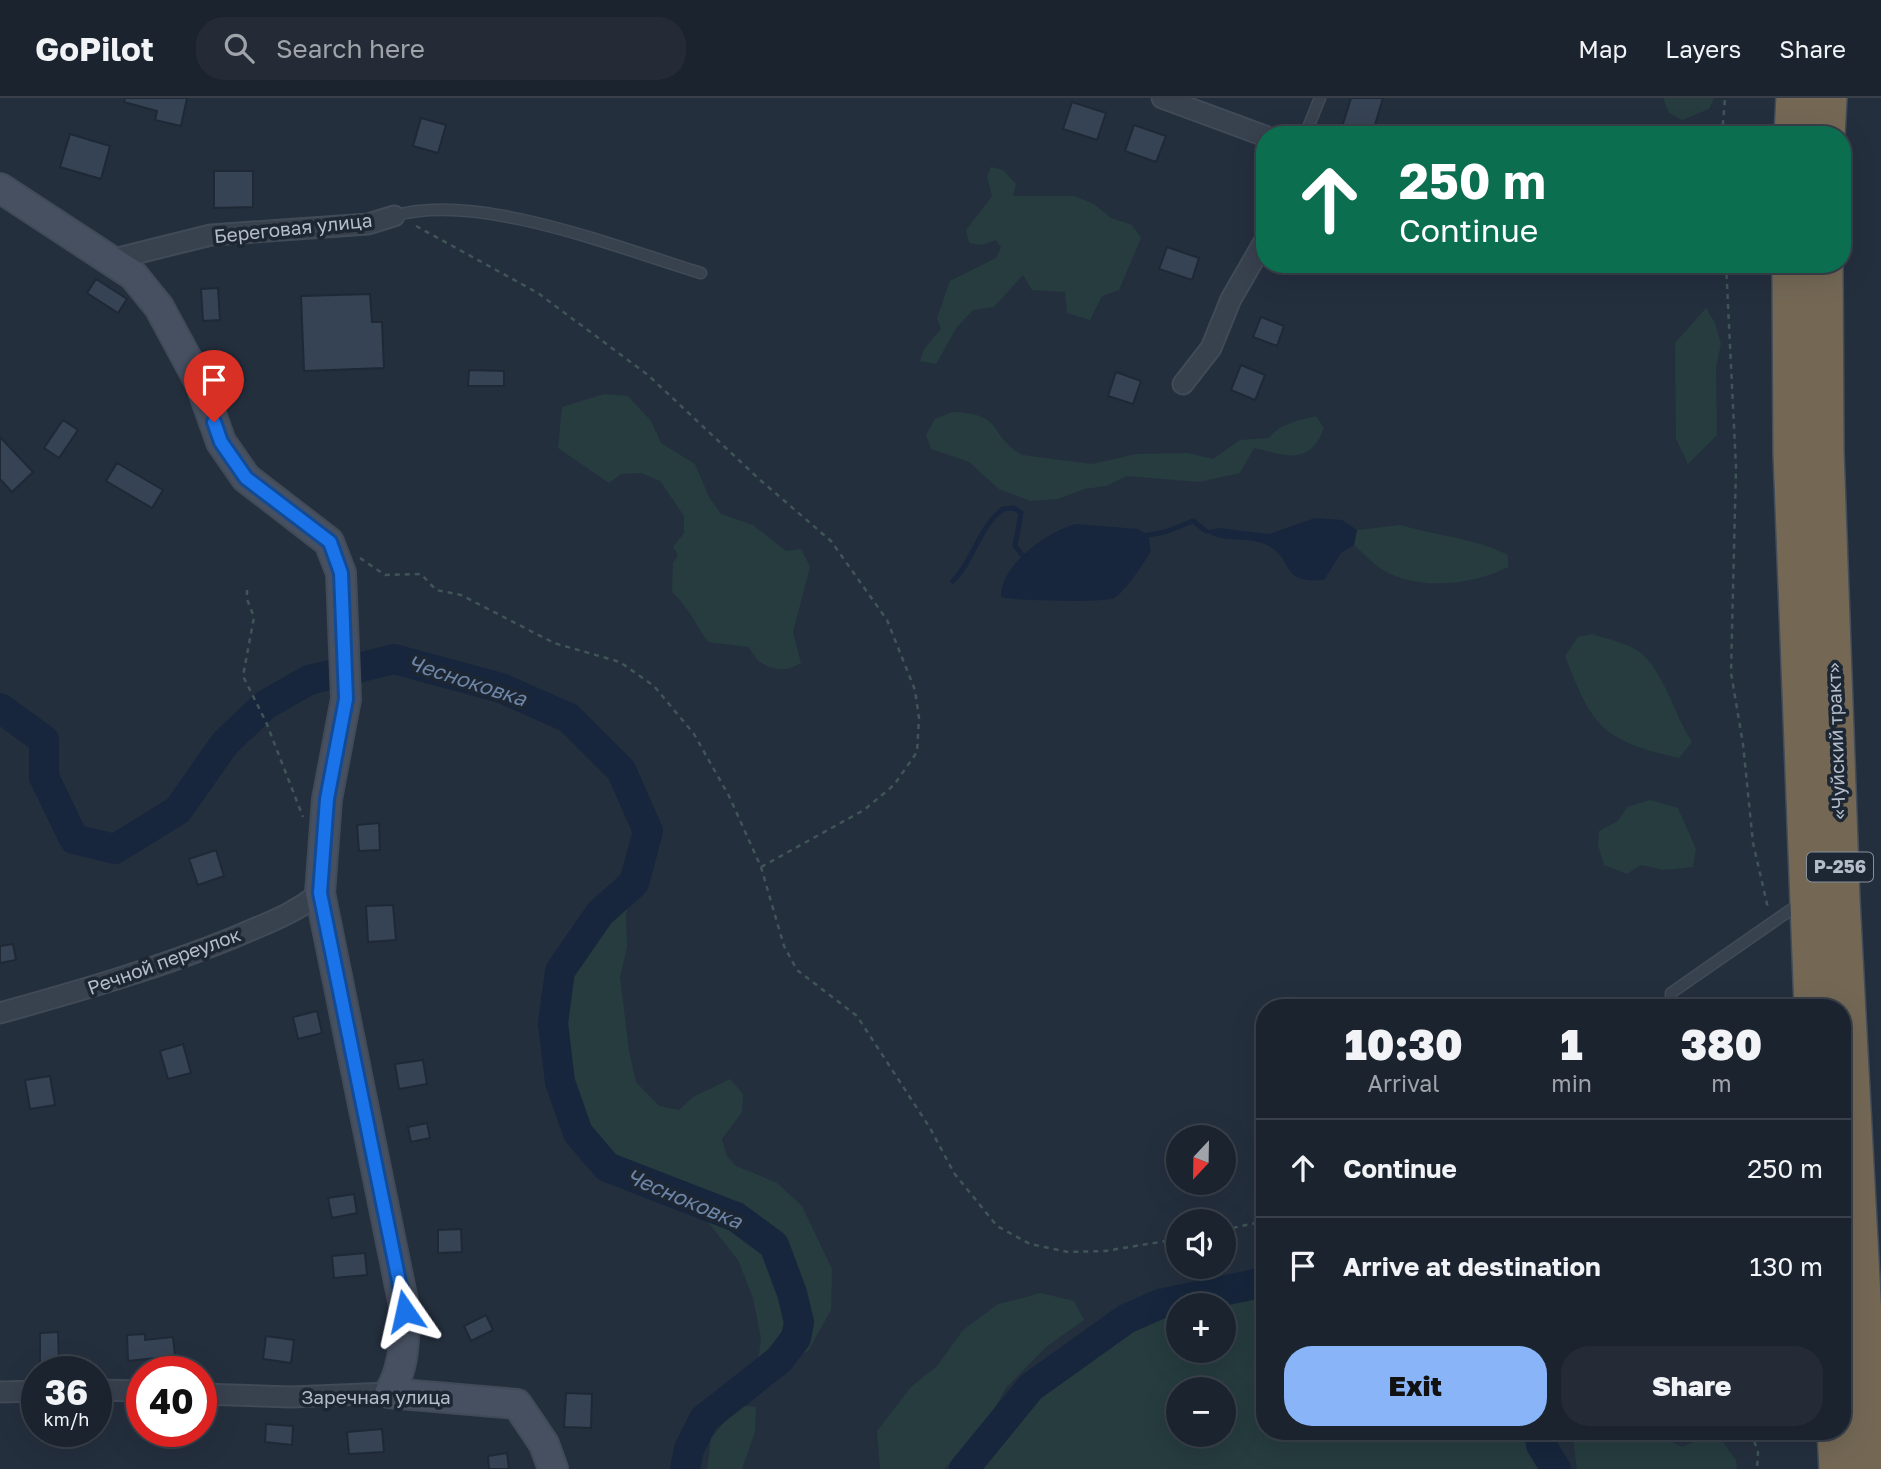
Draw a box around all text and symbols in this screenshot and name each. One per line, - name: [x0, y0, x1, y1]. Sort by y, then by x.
- search box: [196, 17, 686, 80]
- text: GoPilot: [35, 29, 154, 68]
- icon: search: [220, 29, 258, 67]
- text: Search here: [276, 33, 425, 64]
- text: Map: [1578, 34, 1627, 63]
- text: Layers: [1665, 34, 1741, 63]
- text: Share: [1779, 34, 1846, 63]
- text: 250 m: [1399, 151, 1546, 210]
- icon: ahead: [1284, 154, 1375, 245]
- street label: Береговая улица: [213, 208, 373, 247]
- text: Continue: [1399, 211, 1538, 249]
- pin: [184, 350, 244, 422]
- icon: arrive: [195, 361, 233, 399]
- water label: Чесноковка: [405, 649, 531, 712]
- street label: «Чуйский тракт»: [1821, 662, 1850, 820]
- road number: Р-256: [1807, 852, 1873, 882]
- street label: Речной переулок: [84, 922, 244, 999]
- text: 10:30: [1345, 1019, 1463, 1069]
- text: 1: [1561, 1019, 1583, 1069]
- text: 380: [1681, 1019, 1762, 1069]
- text: Arrival: [1368, 1069, 1440, 1097]
- text: min: [1551, 1069, 1592, 1097]
- text: m: [1711, 1069, 1732, 1097]
- north arrow: [1166, 1125, 1236, 1195]
- map controls: [1166, 1125, 1236, 1447]
- icon: ahead: [1284, 1149, 1322, 1187]
- text: Continue: [1343, 1153, 1457, 1184]
- text: 250 m: [1747, 1153, 1823, 1184]
- water label: Чесноковка: [623, 1162, 747, 1235]
- button: sound: [1166, 1209, 1236, 1279]
- icon: arrive: [1284, 1247, 1322, 1285]
- text: Arrive at destination: [1343, 1251, 1601, 1282]
- text: 130 m: [1750, 1251, 1823, 1282]
- position arrow: [368, 1274, 442, 1348]
- button: +: [1166, 1293, 1236, 1363]
- button: Exit: [1284, 1346, 1547, 1426]
- button: Share: [1561, 1346, 1823, 1426]
- speed limit sign: 40: [126, 1356, 217, 1447]
- text: 36: [45, 1371, 88, 1413]
- button: −: [1166, 1377, 1236, 1447]
- street label: Заречная улица: [301, 1385, 451, 1408]
- text: km/h: [44, 1408, 89, 1430]

